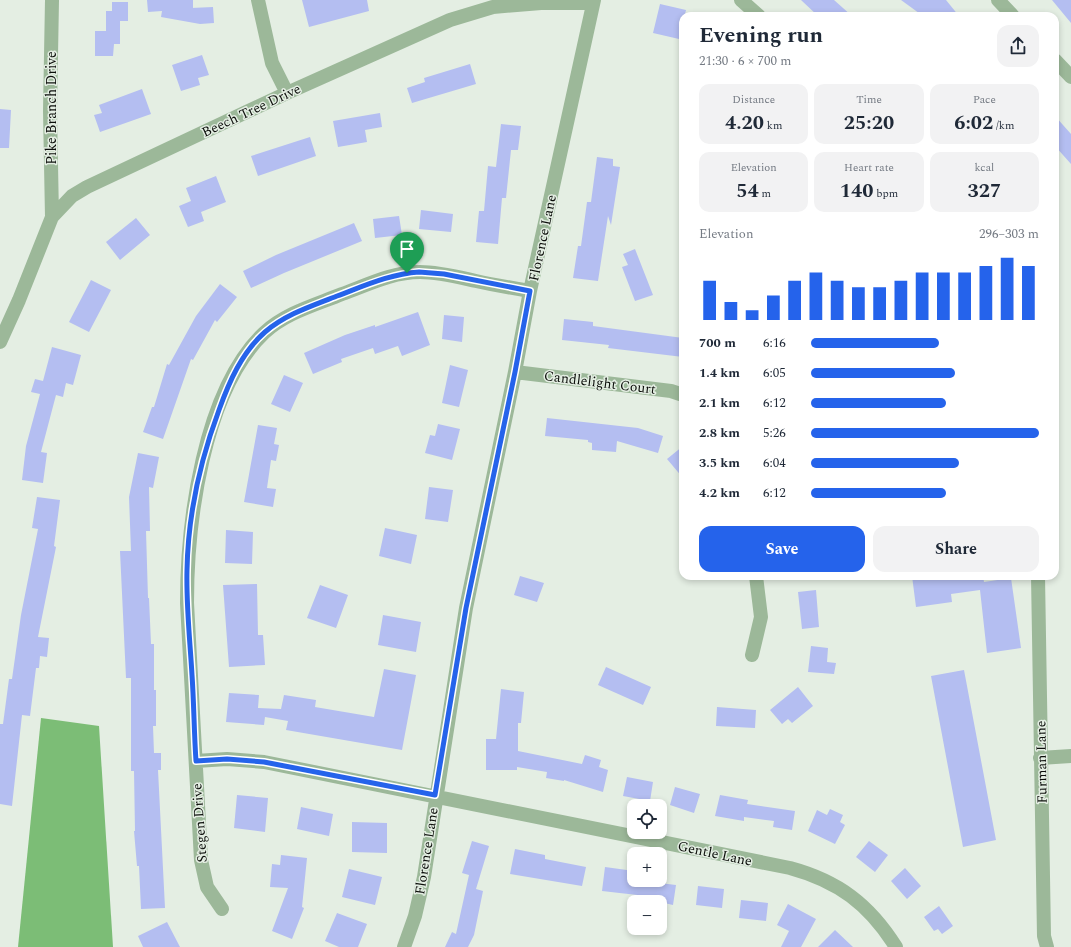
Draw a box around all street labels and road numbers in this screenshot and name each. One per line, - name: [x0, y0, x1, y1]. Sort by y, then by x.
- street label: Pike Branch Drive: [41, 51, 62, 165]
- street label: Beech Tree Drive: [198, 78, 304, 143]
- street label: Florence Lane: [523, 193, 562, 283]
- street label: Candlelight Court: [543, 365, 657, 400]
- street label: Furman Lane: [1030, 720, 1053, 804]
- street label: Stegen Drive: [186, 782, 213, 863]
- street label: Florence Lane: [409, 806, 444, 896]
- street label: Gentle Lane: [676, 835, 754, 872]

